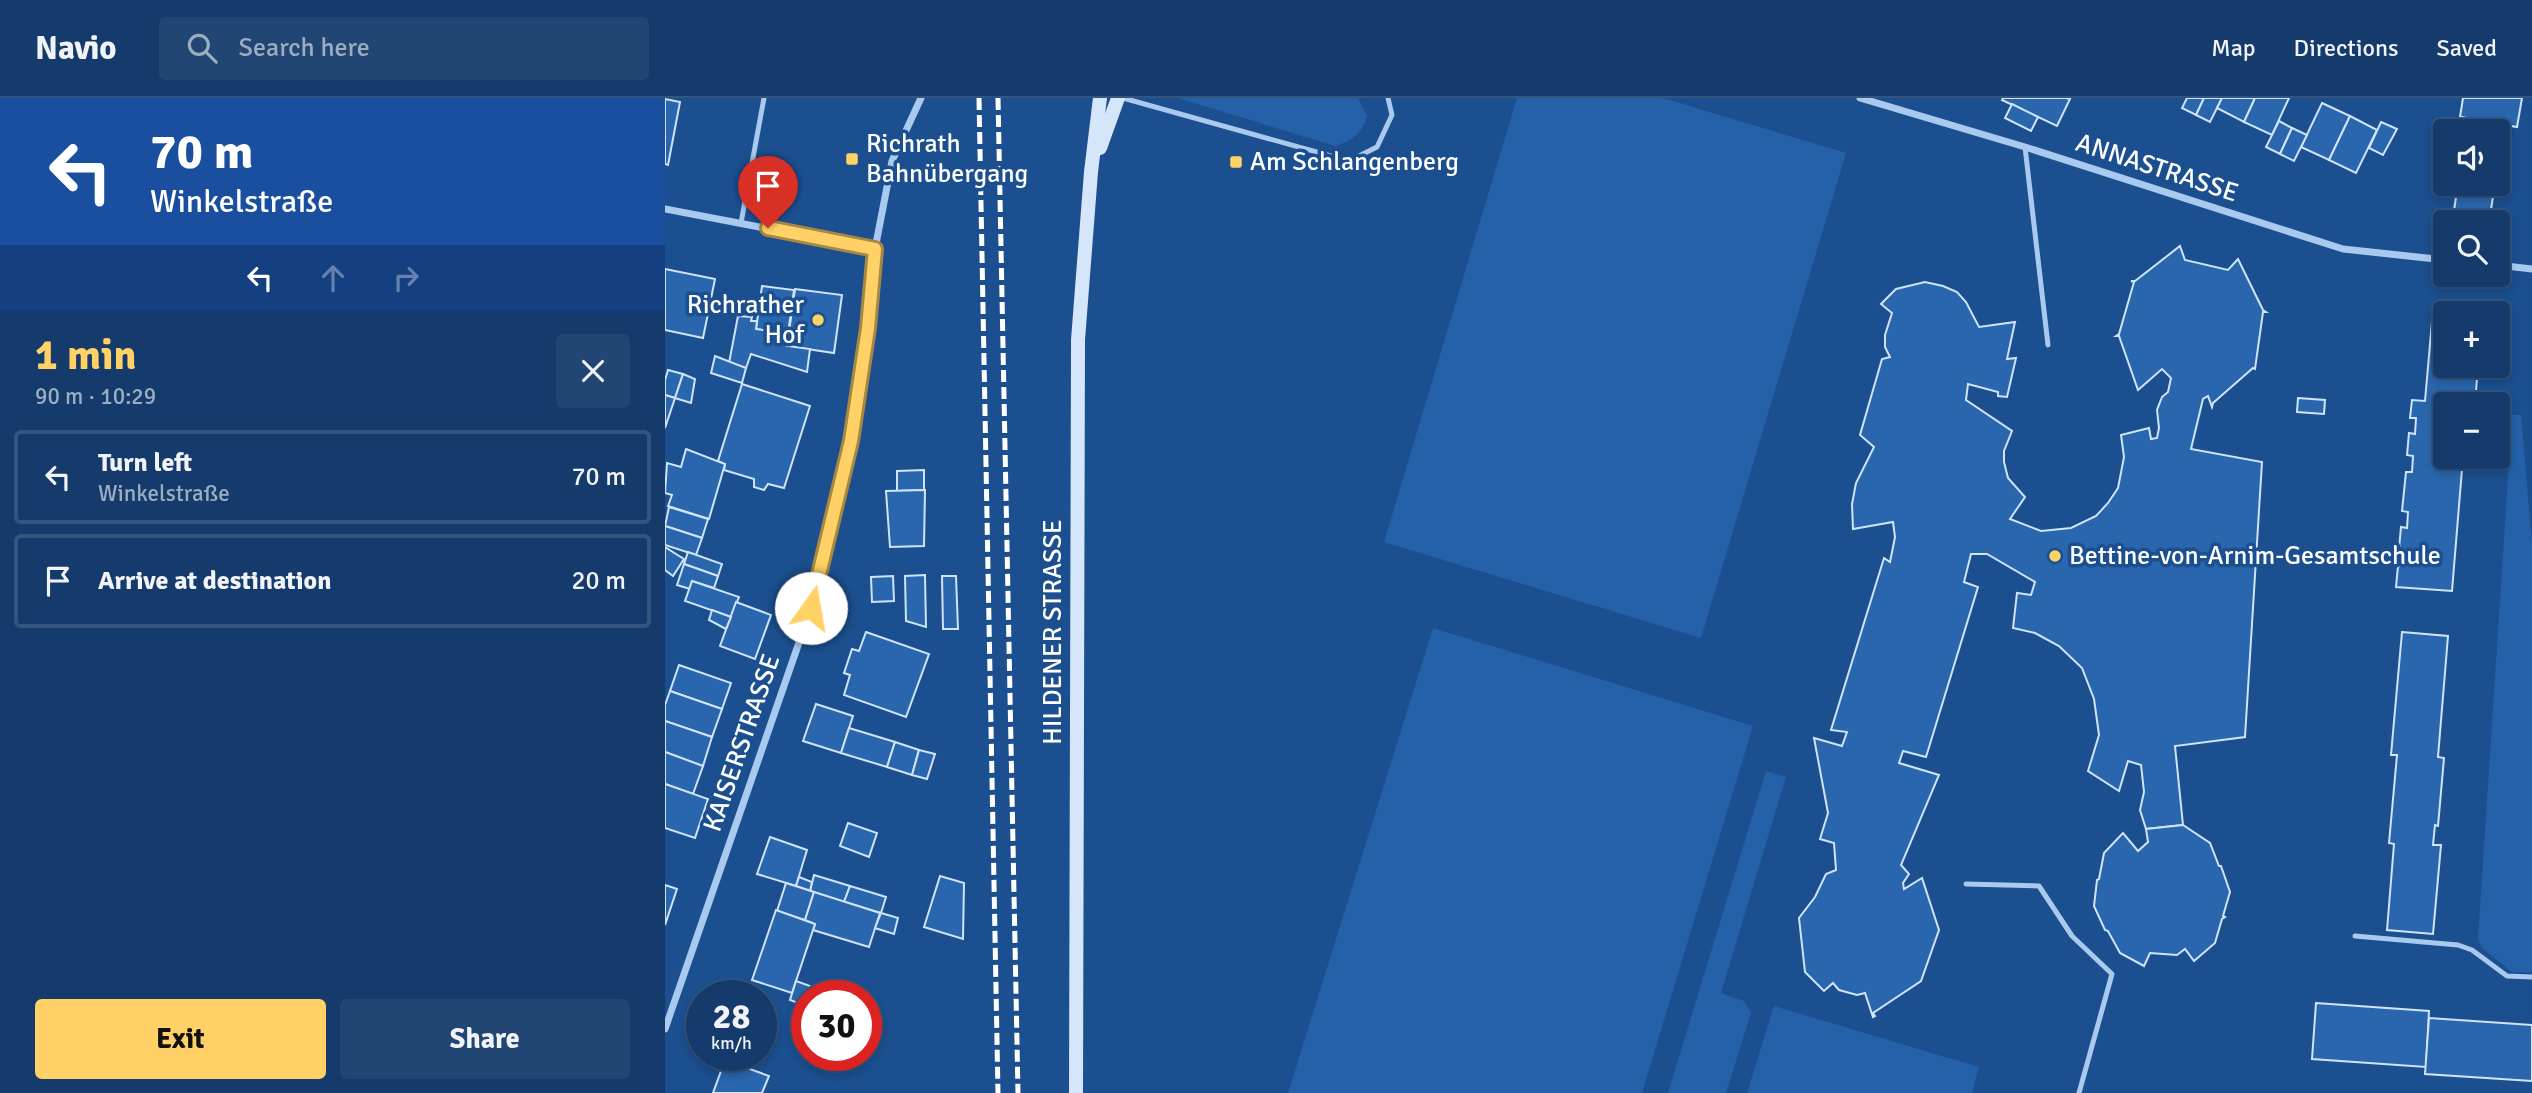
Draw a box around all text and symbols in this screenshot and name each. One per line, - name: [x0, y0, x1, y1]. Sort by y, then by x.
- search box: [159, 17, 649, 80]
- text: Navio: [35, 28, 117, 69]
- icon: search: [183, 29, 221, 67]
- text: Search here: [239, 32, 370, 64]
- text: Map: [2211, 33, 2256, 63]
- text: Directions: [2294, 33, 2399, 63]
- text: Saved: [2437, 33, 2497, 63]
- map controls: [2433, 119, 2510, 469]
- button: sound: [2433, 119, 2510, 196]
- text: 70 m: [150, 122, 253, 182]
- icon: left: [35, 126, 126, 217]
- street label: ANNASTRASSE: [2072, 127, 2242, 209]
- place label: Richrath Bahnübergang: [866, 128, 1028, 190]
- place label: Am Schlangenberg: [1250, 146, 1459, 178]
- marker: Richrath Bahnübergang: [844, 151, 860, 167]
- marker: Am Schlangenberg: [1228, 154, 1244, 170]
- pin: [738, 156, 798, 228]
- icon: arrive: [749, 167, 787, 205]
- text: Winkelstraße: [150, 182, 333, 221]
- button: search: [2433, 210, 2510, 287]
- icon: left: [241, 259, 279, 297]
- icon: ahead: [314, 259, 352, 297]
- icon: right: [387, 259, 425, 297]
- place label: Richrather Hof: [687, 289, 805, 351]
- button: +: [2433, 301, 2510, 378]
- marker: Richrather Hof: [810, 312, 826, 328]
- text: 1 min: [35, 330, 136, 381]
- button: close: [556, 334, 630, 408]
- text: 90 m · 10:29: [35, 382, 156, 411]
- button: −: [2433, 392, 2510, 469]
- text: Turn left: [98, 447, 192, 479]
- icon: left: [39, 458, 77, 496]
- text: 70 m: [571, 461, 626, 493]
- text: Winkelstraße: [98, 479, 230, 508]
- street label: HILDENER STRASSE: [1037, 519, 1069, 745]
- place label: Bettine-von-Arnim-Gesamtschule: [2069, 540, 2441, 572]
- marker: Bettine-von-Arnim-Gesamtschule: [2047, 548, 2063, 564]
- icon: arrive: [39, 562, 77, 600]
- text: Arrive at destination: [98, 565, 331, 597]
- text: 20 m: [571, 565, 626, 597]
- position arrow: [774, 571, 848, 645]
- street label: KAISERSTRASSE: [697, 650, 787, 836]
- speed limit sign: 30: [791, 980, 882, 1071]
- text: 28: [713, 995, 750, 1038]
- button: Exit: [35, 999, 326, 1079]
- button: Share: [340, 999, 630, 1079]
- text: km/h: [711, 1032, 752, 1054]

